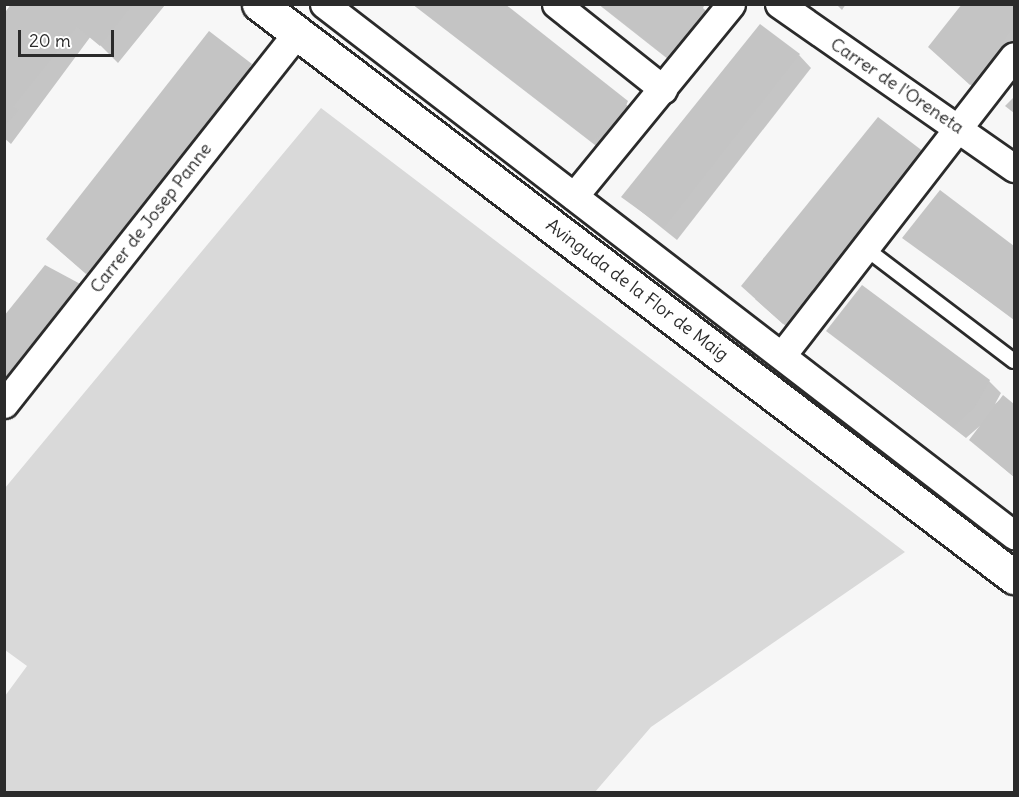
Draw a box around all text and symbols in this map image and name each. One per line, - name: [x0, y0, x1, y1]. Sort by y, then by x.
- scale bar: [21, 18, 117, 56]
- text: 20 m: [29, 29, 71, 52]
- street label: Carrer de l'Oreneta: [826, 33, 968, 139]
- street label: Carrer de Josep Panne: [86, 139, 216, 297]
- street label: Avinguda de la Flor de Maig: [542, 214, 732, 366]

